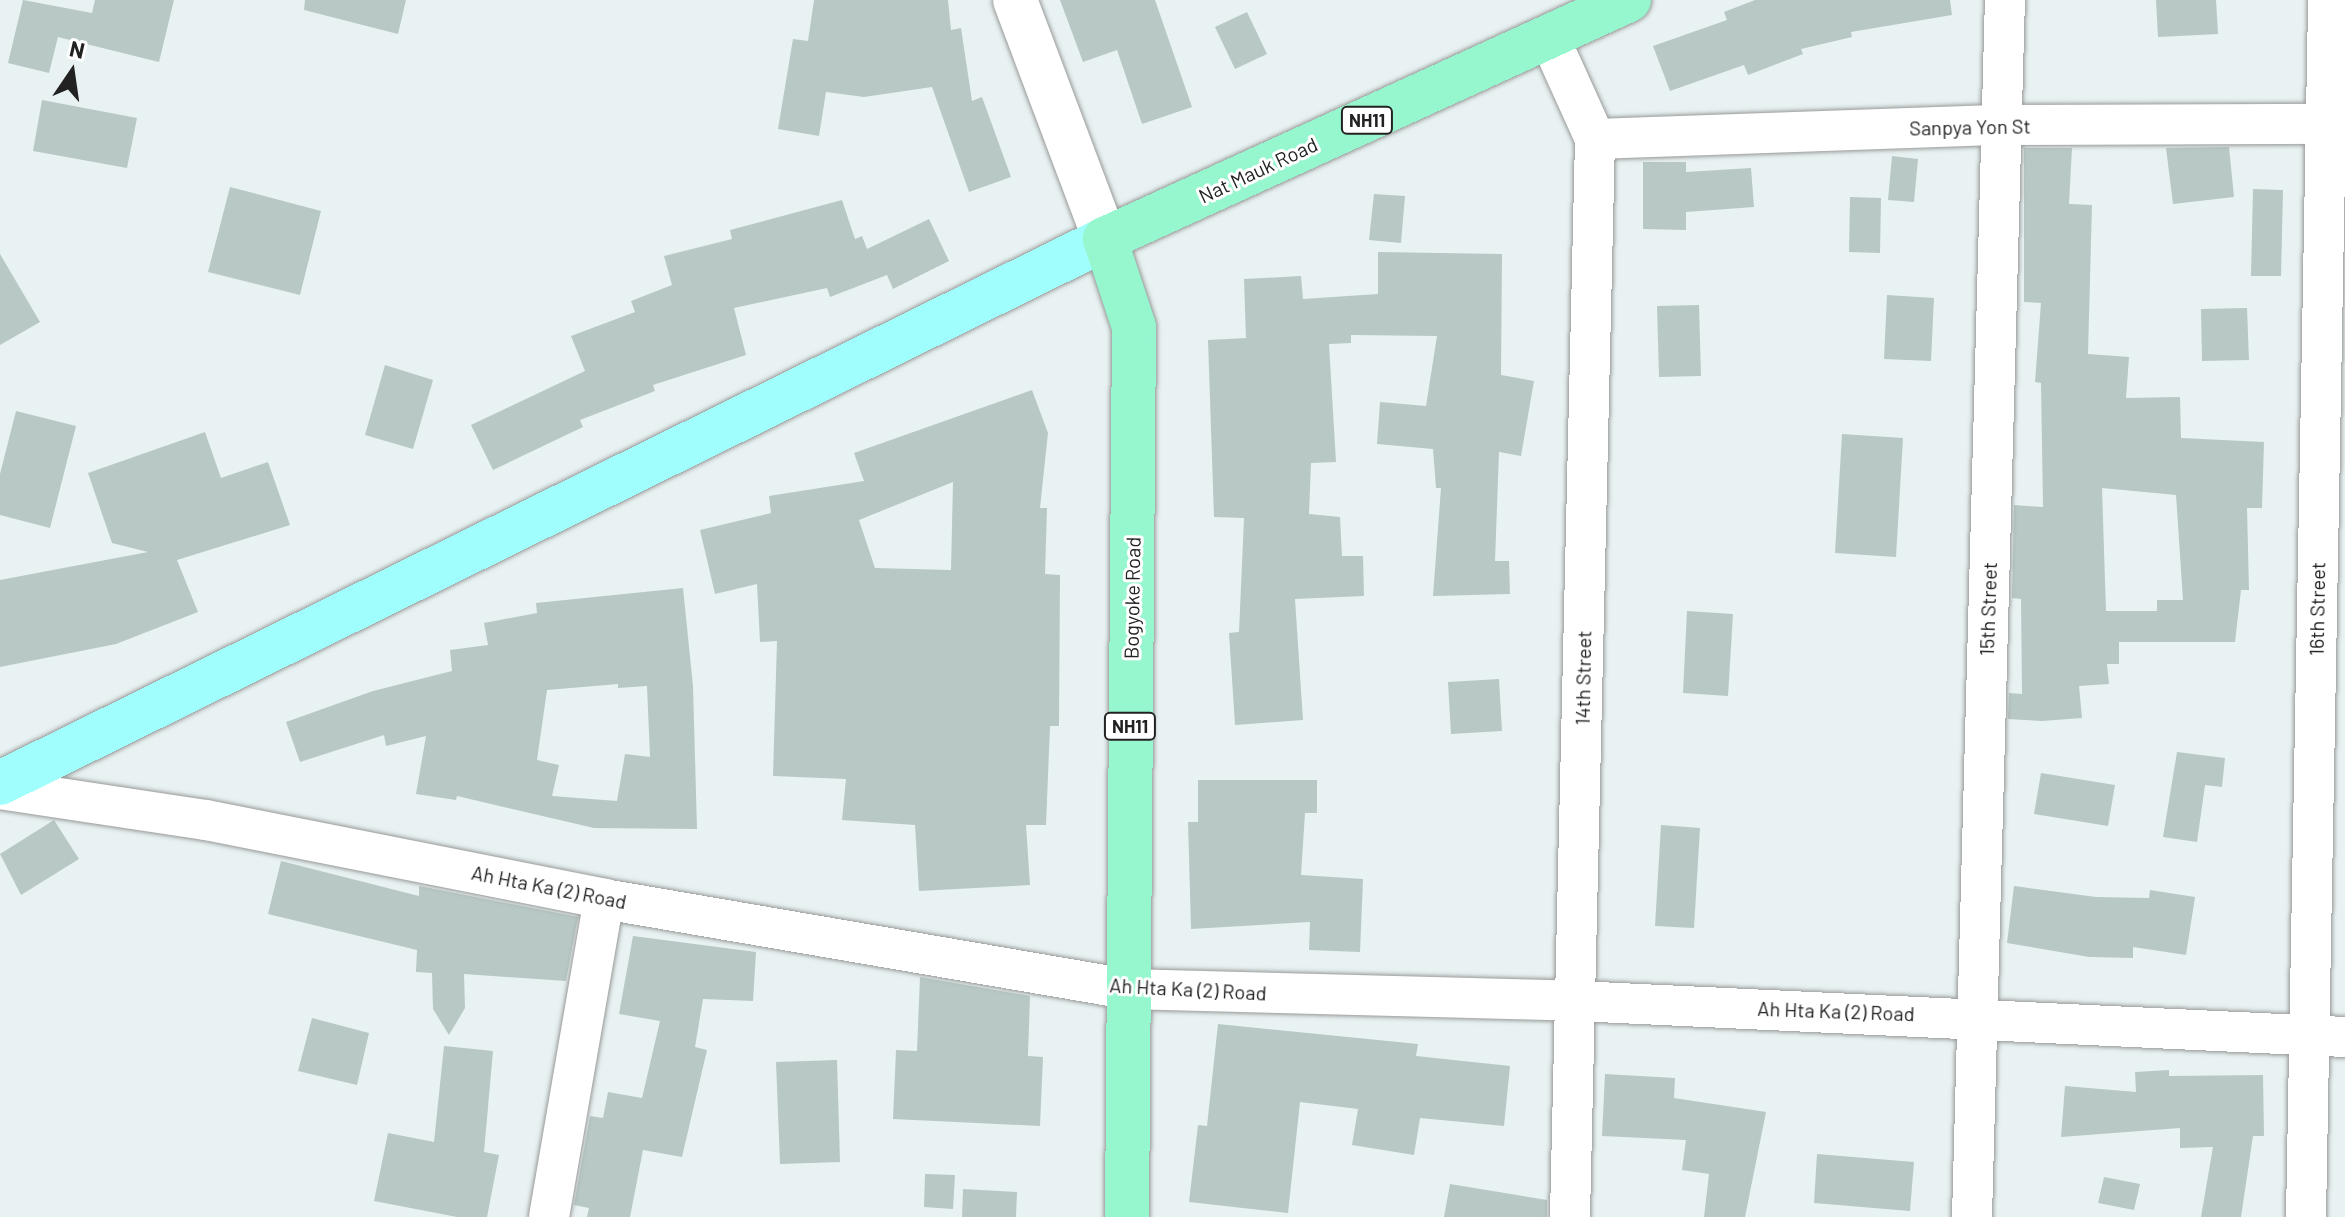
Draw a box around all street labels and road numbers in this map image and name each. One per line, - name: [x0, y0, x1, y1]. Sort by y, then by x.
- road number: NH11: [1339, 106, 1395, 134]
- street label: Sanpya Yon St: [1909, 114, 2031, 140]
- street label: Nat Mauk Road: [1195, 132, 1321, 208]
- street label: Bogyoke Road: [1119, 537, 1145, 659]
- street label: 15th Street: [1974, 562, 2002, 656]
- street label: 16th Street: [2304, 562, 2330, 656]
- street label: 14th Street: [1570, 630, 1596, 726]
- road number: NH11: [1102, 712, 1158, 740]
- street label: Ah Hta Ka (2) Road: [469, 860, 629, 914]
- street label: Ah Hta Ka (2) Road: [1109, 973, 1267, 1005]
- street label: Ah Hta Ka (2) Road: [1757, 996, 1915, 1026]

